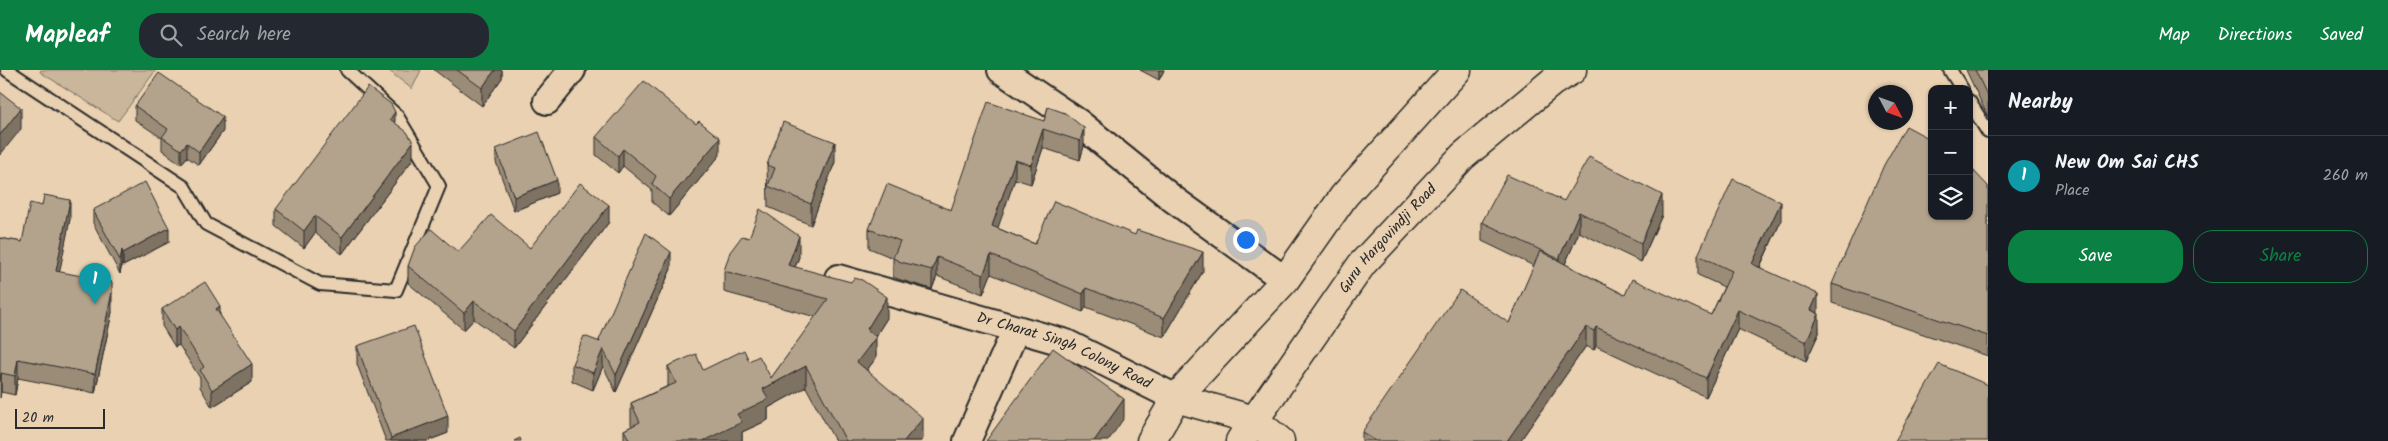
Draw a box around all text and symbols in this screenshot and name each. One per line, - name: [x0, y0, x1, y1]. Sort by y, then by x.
- search box: [139, 13, 489, 58]
- text: Mapleaf: [25, 16, 109, 55]
- text: Search here: [197, 20, 291, 50]
- icon: search: [157, 21, 185, 49]
- text: Map: [2158, 21, 2190, 50]
- text: Directions: [2218, 21, 2292, 50]
- text: Saved: [2320, 21, 2363, 50]
- north arrow: [1868, 85, 1913, 130]
- map controls: [1928, 85, 1973, 220]
- button: +: [1928, 85, 1973, 130]
- text: Nearby: [2008, 86, 2073, 119]
- button: −: [1928, 130, 1973, 175]
- text: New Om Sai CHS: [2055, 148, 2199, 178]
- text: 1: [2022, 163, 2026, 188]
- text: 260 m: [2323, 163, 2368, 188]
- button: layers: [1928, 175, 1973, 220]
- street label: Guru Hargovindji Road: [1333, 178, 1443, 299]
- text: Place: [2055, 178, 2089, 203]
- your location: [1233, 227, 1259, 253]
- button: Save: [2008, 230, 2183, 283]
- button: Share: [2193, 230, 2368, 283]
- pin: 1: [79, 263, 111, 304]
- street label: Dr Charat Singh Colony Road: [974, 306, 1156, 396]
- scale bar: [15, 406, 105, 429]
- text: 20 m: [22, 407, 54, 429]

